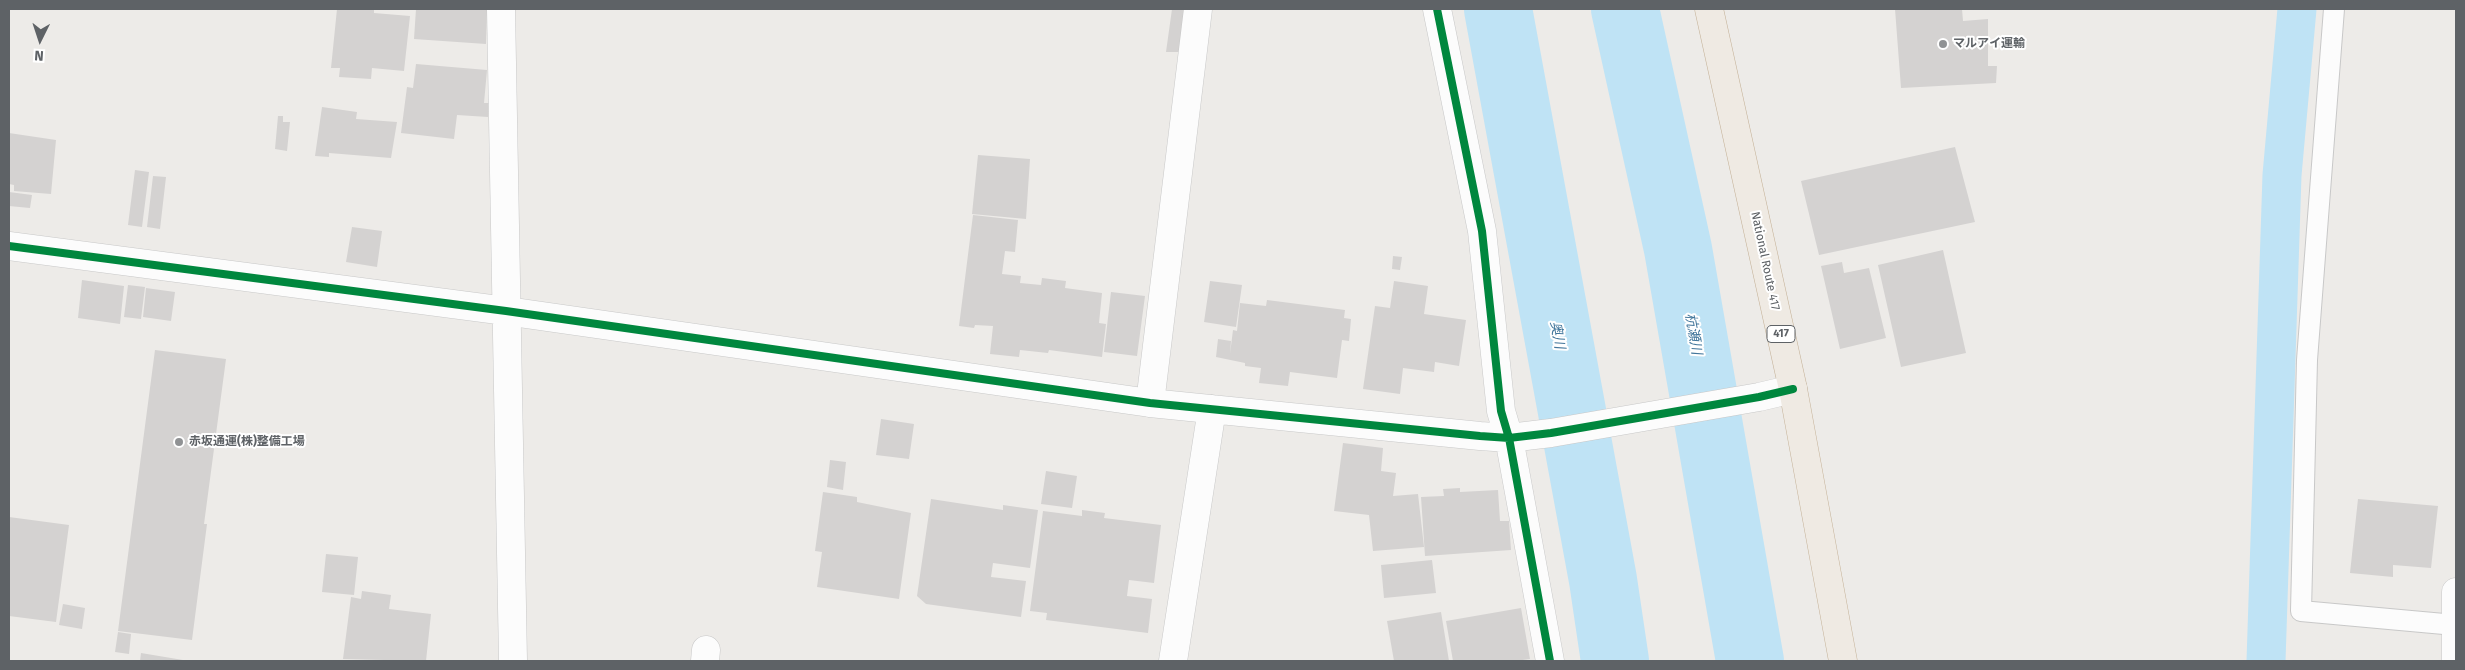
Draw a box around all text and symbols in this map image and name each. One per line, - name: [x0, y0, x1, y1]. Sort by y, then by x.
- north arrow: [15, 15, 65, 65]
- place label: マルアイ運輸: [1953, 37, 2025, 51]
- marker: マルアイ運輸: [1937, 38, 1949, 50]
- text: N: [34, 47, 44, 64]
- street label: National Route 417: [1747, 210, 1783, 312]
- water label: 杭瀬川: [1681, 312, 1705, 356]
- water label: 奥川: [1546, 320, 1568, 350]
- road number: 417: [1767, 326, 1795, 342]
- place label: 赤坂通運(株)整備工場: [189, 435, 305, 449]
- marker: 赤坂通運(株)整備工場: [173, 436, 185, 448]

